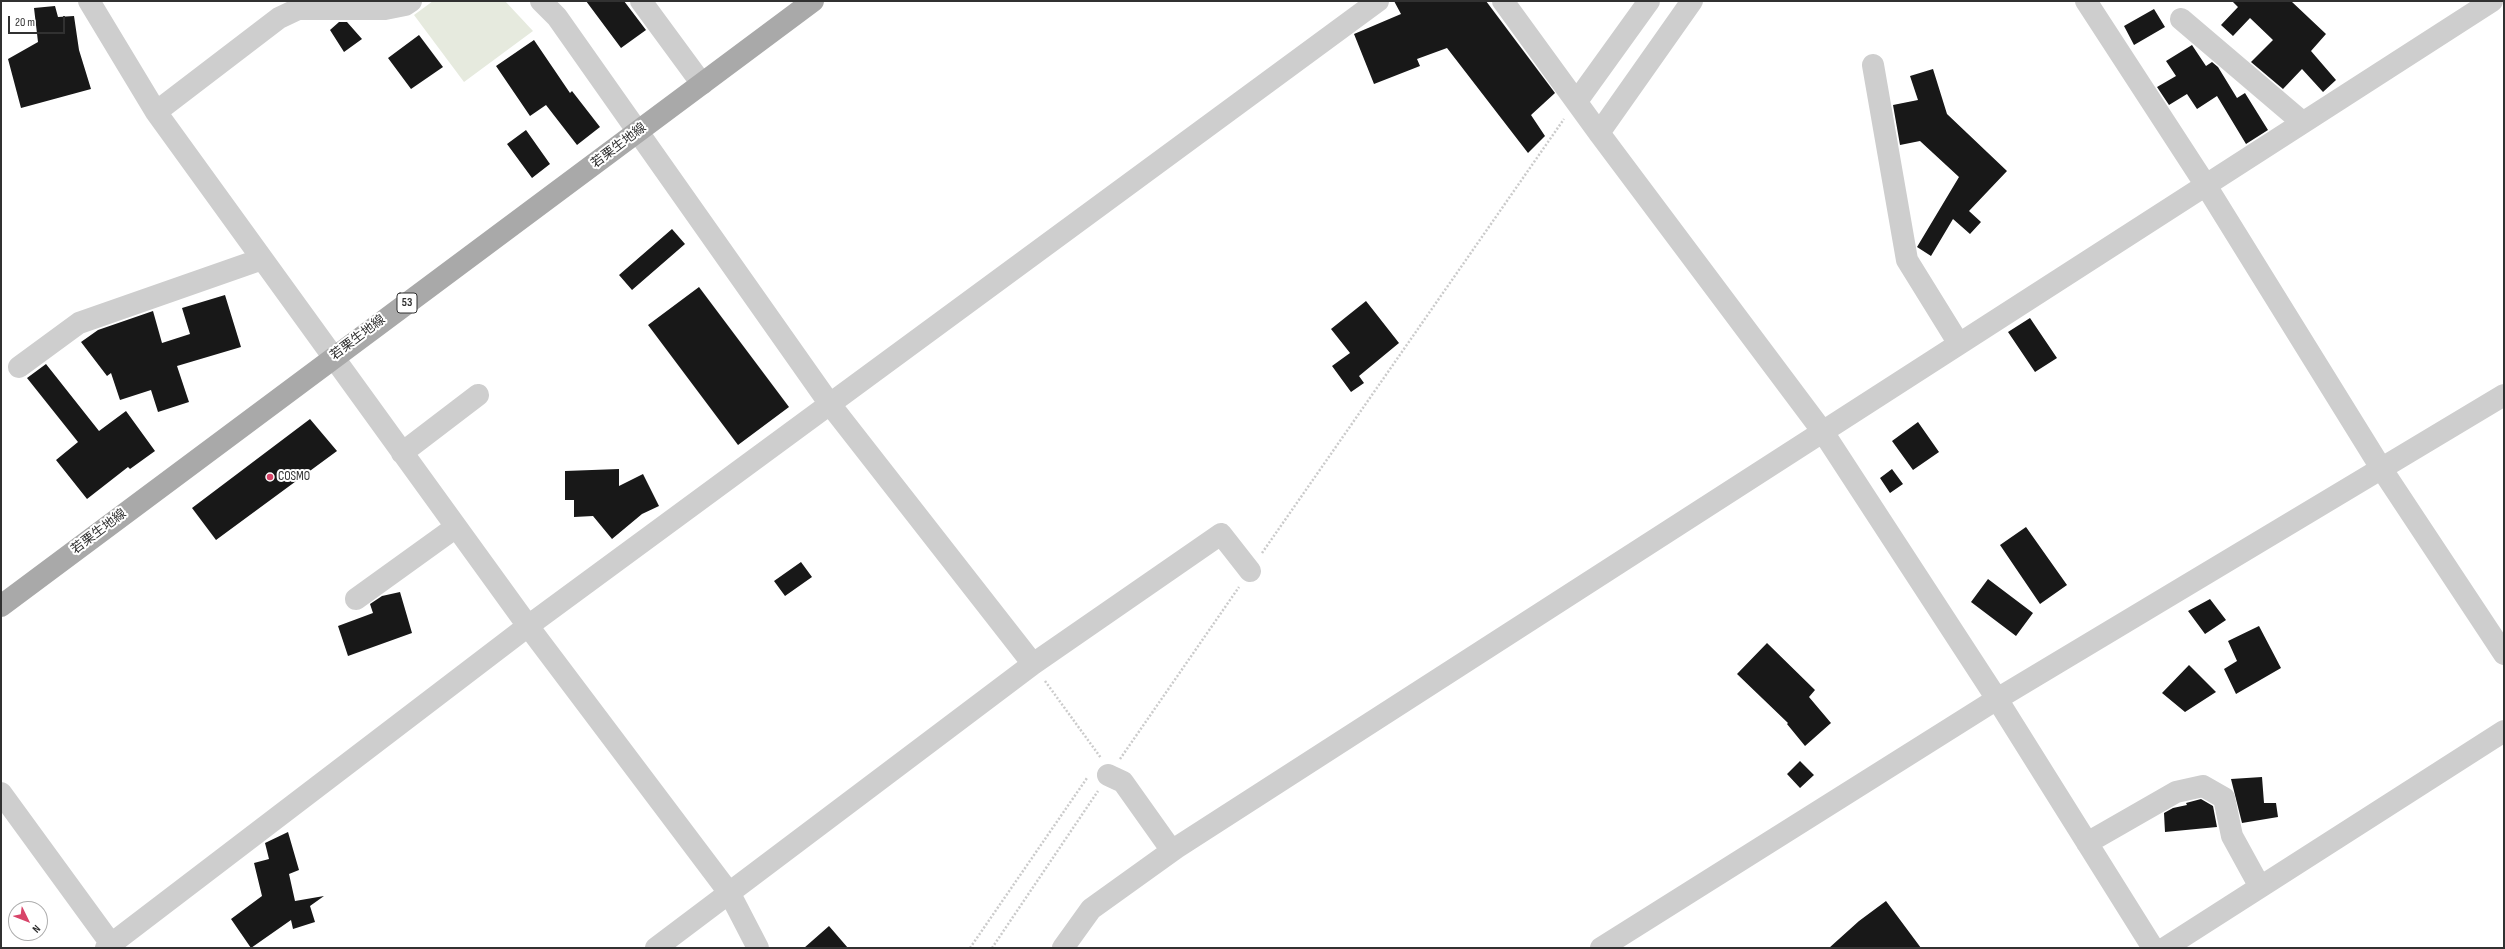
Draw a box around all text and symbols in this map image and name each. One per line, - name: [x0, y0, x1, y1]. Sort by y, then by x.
- scale bar: [10, 8, 67, 34]
- text: 20 m: [15, 15, 35, 30]
- street label: 若栗生地線: [588, 120, 650, 172]
- road number: 53: [397, 293, 417, 313]
- street label: 若栗生地線: [327, 312, 389, 364]
- place label: COSMO: [278, 469, 310, 485]
- marker: COSMO: [265, 472, 275, 482]
- street label: 若栗生地線: [68, 506, 130, 558]
- north arrow: [8, 901, 48, 941]
- text: N: [30, 922, 43, 935]

